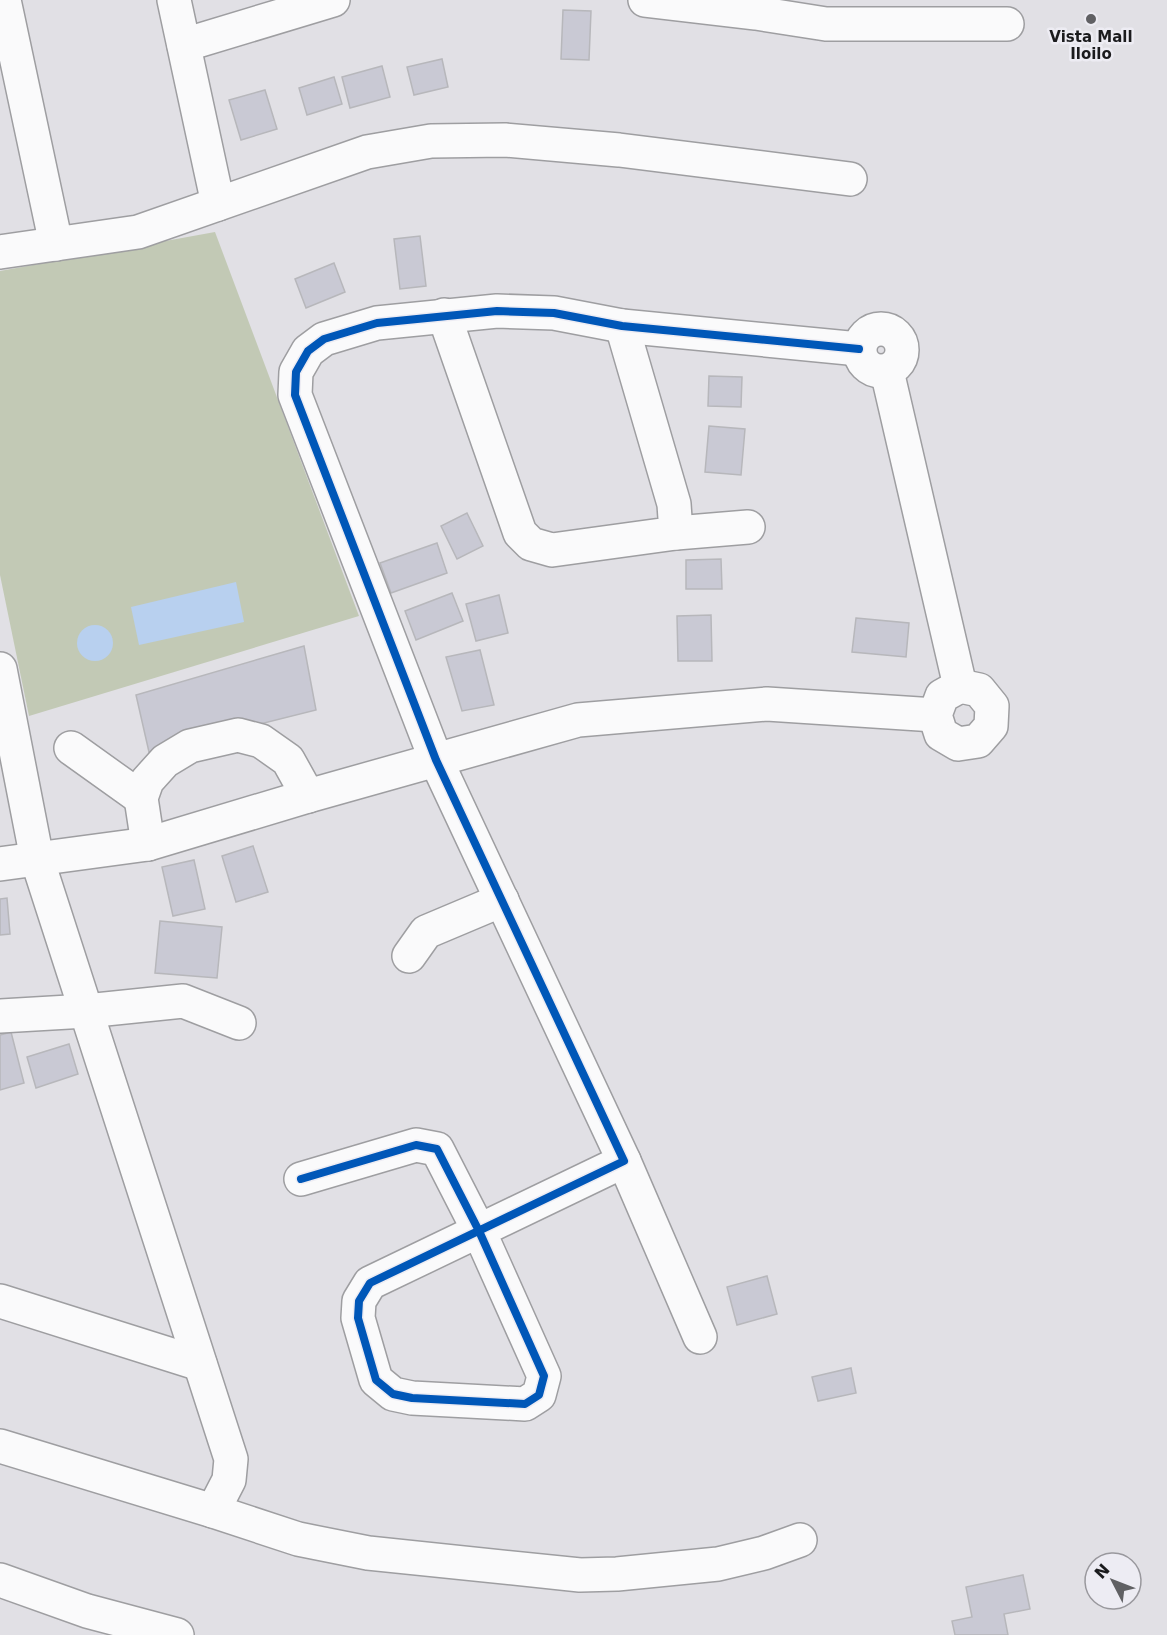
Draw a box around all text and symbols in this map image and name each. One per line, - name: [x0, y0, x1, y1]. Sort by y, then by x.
- marker: Vista Mall Iloilo: [1084, 12, 1098, 26]
- place label: Vista Mall Iloilo: [1049, 28, 1133, 63]
- north arrow: [1083, 1551, 1143, 1611]
- text: N: [1091, 1560, 1114, 1583]

